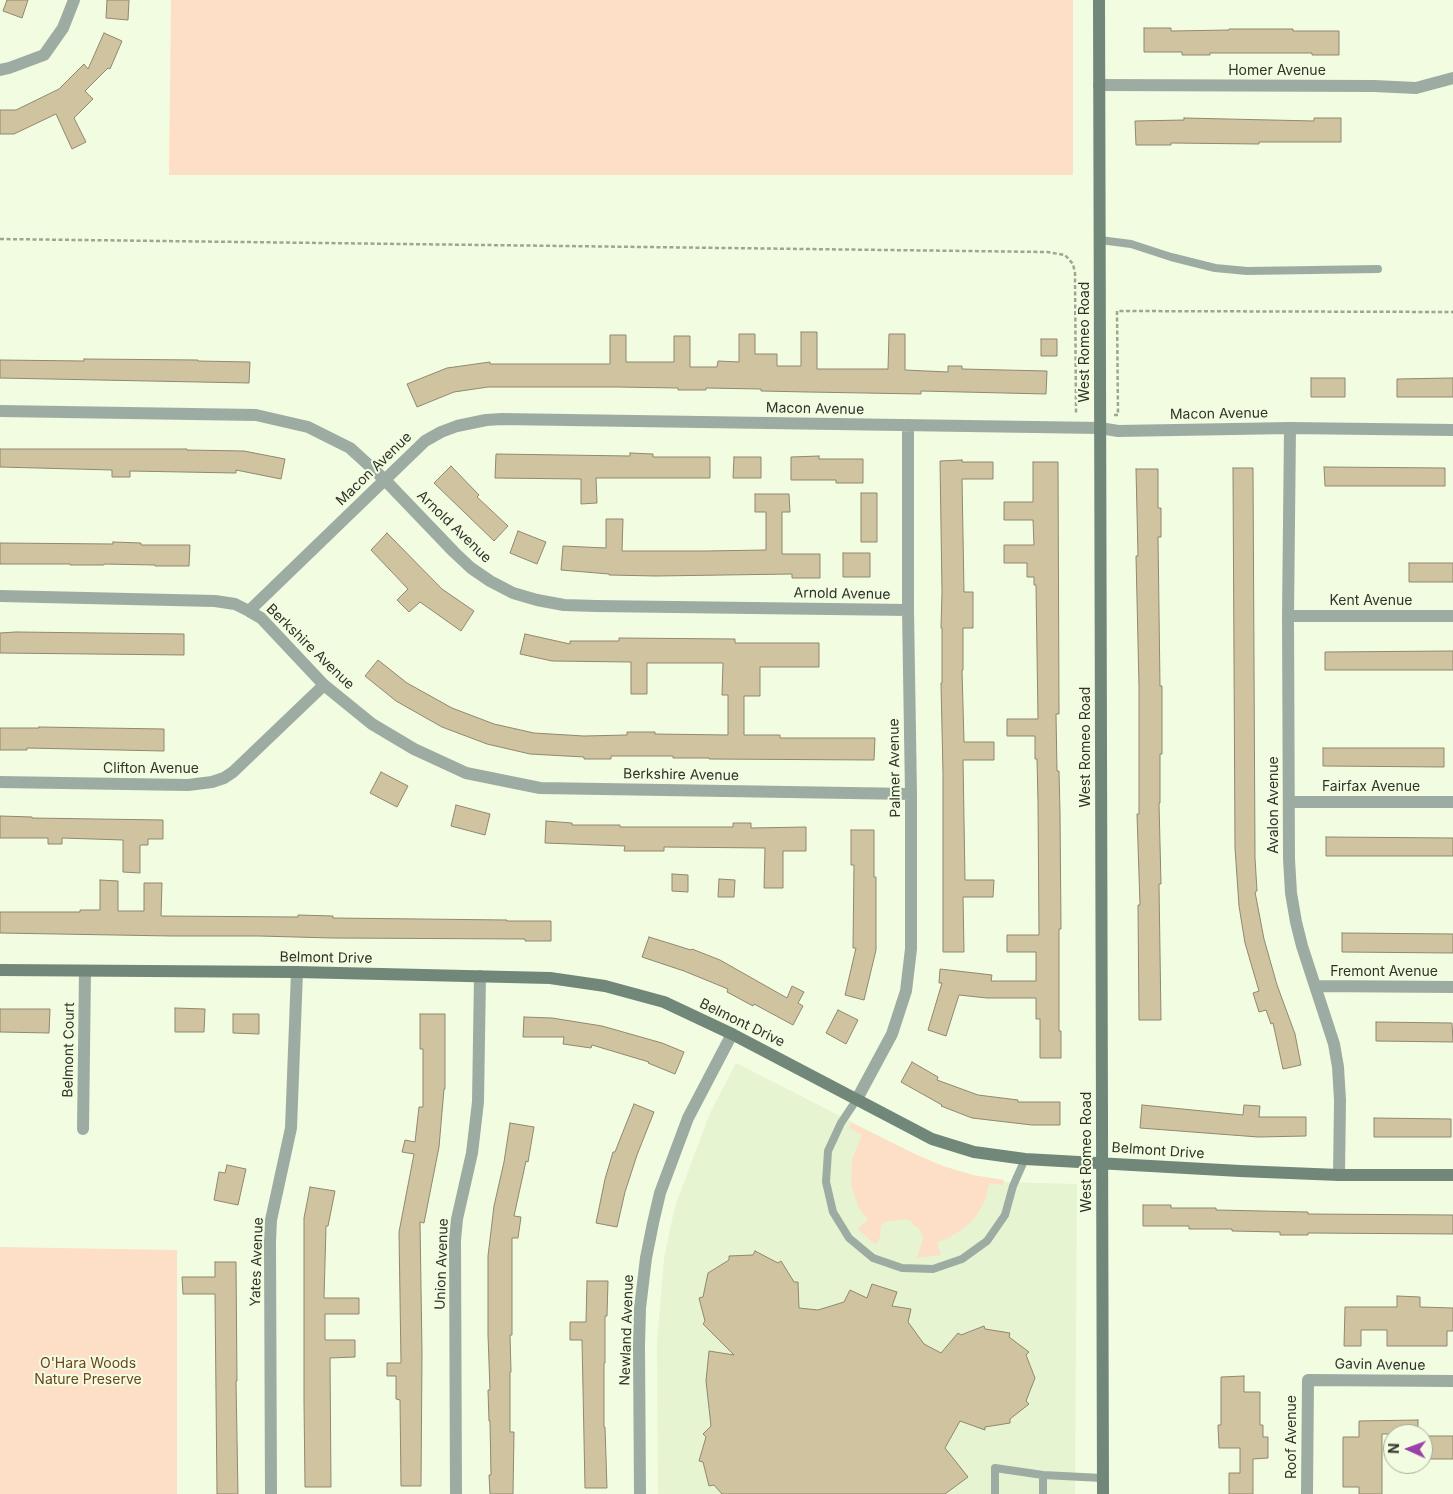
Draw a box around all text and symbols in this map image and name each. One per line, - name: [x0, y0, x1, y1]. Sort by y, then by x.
- street label: Homer Avenue: [1228, 63, 1326, 79]
- street label: West Romeo Road: [1077, 282, 1093, 402]
- street label: Macon Avenue: [766, 400, 864, 418]
- street label: Macon Avenue: [1170, 405, 1268, 423]
- street label: Macon Avenue: [333, 429, 415, 509]
- street label: Arnold Avenue: [413, 487, 495, 567]
- street label: Arnold Avenue: [793, 585, 891, 603]
- street label: Kent Avenue: [1330, 593, 1412, 609]
- street label: Berkshire Avenue: [262, 601, 358, 693]
- street label: West Romeo Road: [1078, 687, 1094, 807]
- street label: Palmer Avenue: [886, 718, 904, 818]
- street label: Avalon Avenue: [1266, 756, 1282, 854]
- street label: Clifton Avenue: [103, 761, 199, 777]
- street label: Berkshire Avenue: [623, 766, 739, 784]
- street label: Fairfax Avenue: [1322, 779, 1420, 795]
- street label: Belmont Drive: [279, 949, 373, 967]
- street label: Fremont Avenue: [1330, 964, 1438, 980]
- street label: Belmont Drive: [697, 995, 787, 1051]
- street label: Belmont Court: [60, 1002, 78, 1098]
- street label: West Romeo Road: [1079, 1092, 1095, 1212]
- street label: Belmont Drive: [1111, 1139, 1205, 1163]
- street label: Yates Avenue: [247, 1217, 267, 1307]
- street label: Union Avenue: [432, 1218, 452, 1310]
- street label: Newland Avenue: [617, 1274, 637, 1386]
- park label: O'Hara Woods Nature Preserve: [34, 1356, 142, 1388]
- street label: Gavin Avenue: [1334, 1356, 1426, 1374]
- street label: Roof Avenue: [1284, 1395, 1300, 1479]
- north arrow: [1383, 1424, 1433, 1474]
- text: N: [1385, 1443, 1402, 1454]

